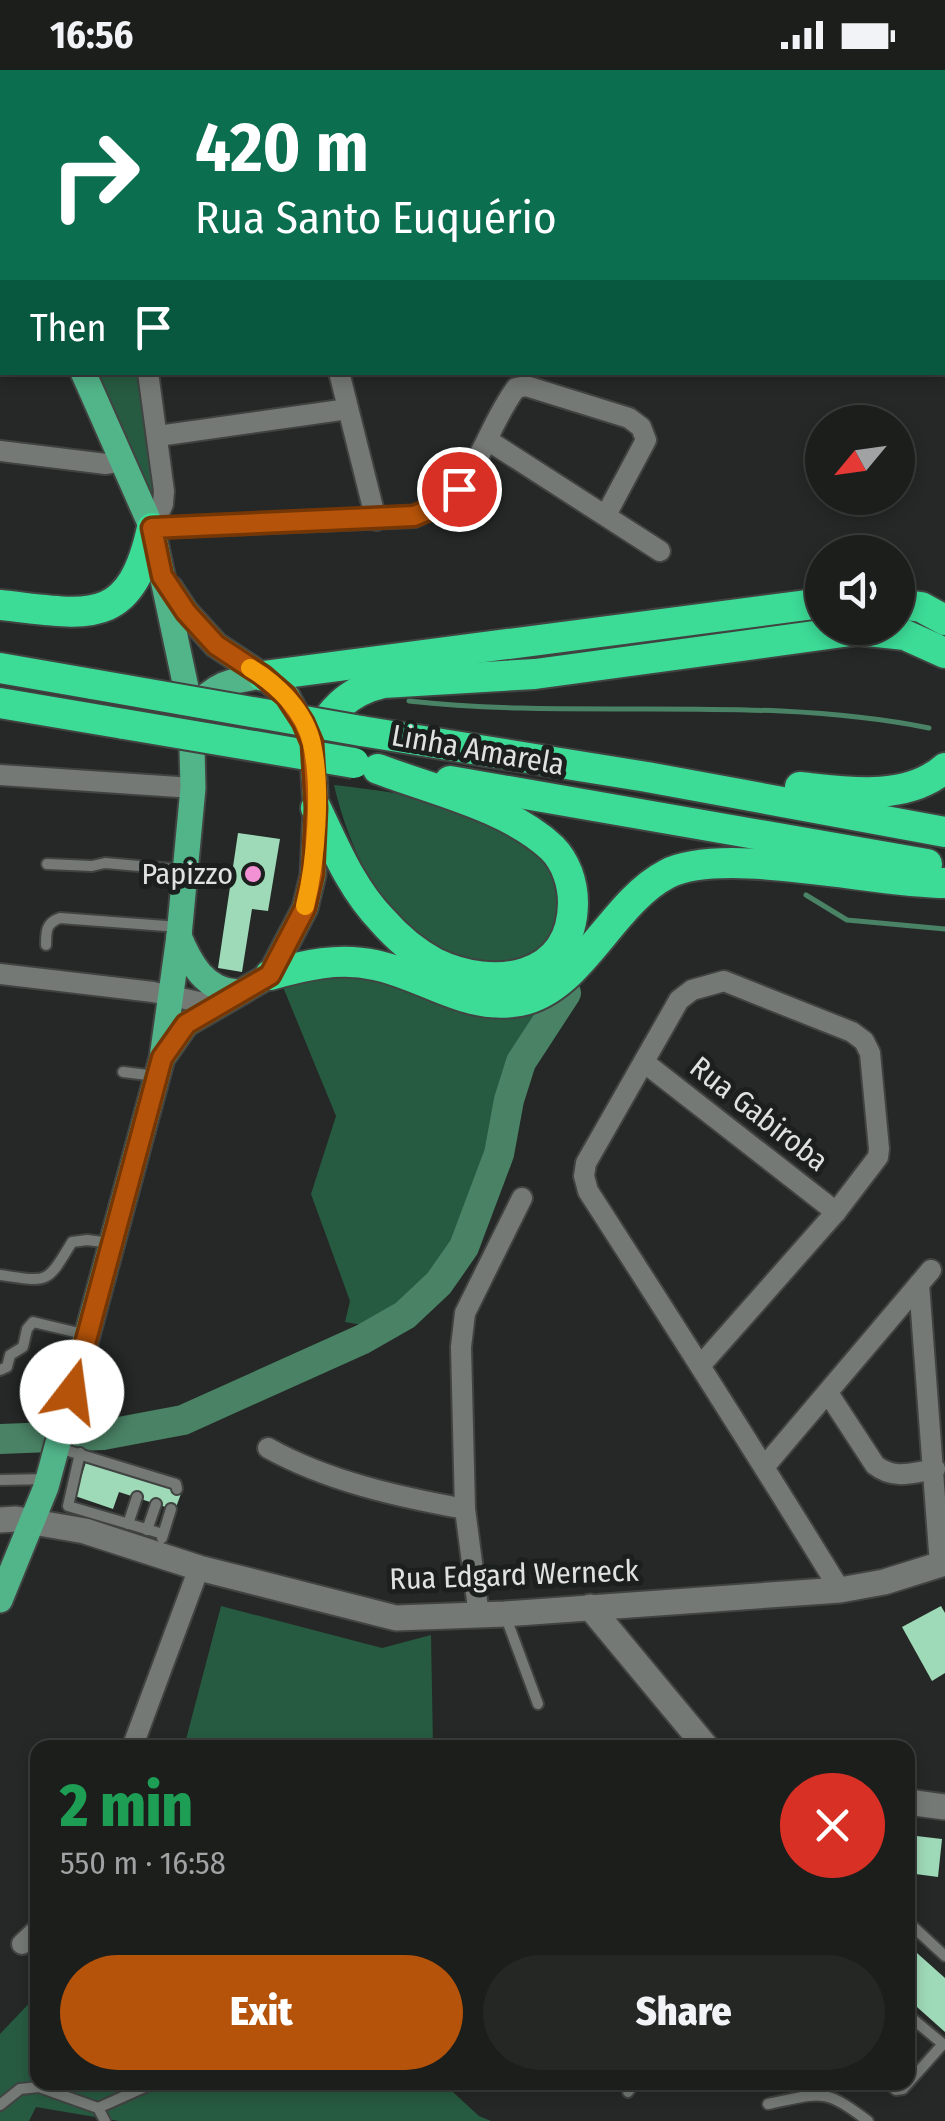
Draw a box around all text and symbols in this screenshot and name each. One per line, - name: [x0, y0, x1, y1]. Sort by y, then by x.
- text: 16:56: [50, 12, 134, 58]
- text: 420 m: [195, 106, 369, 190]
- icon: right: [30, 110, 160, 240]
- text: Rua Santo Euquério: [195, 191, 557, 245]
- icon: arrive: [126, 300, 181, 355]
- text: Then: [30, 305, 106, 351]
- north arrow: [805, 405, 915, 515]
- map controls: [805, 405, 915, 645]
- pin: [417, 447, 502, 532]
- icon: arrive: [432, 462, 487, 517]
- button: sound: [805, 535, 915, 645]
- street label: Linha Amarela: [389, 717, 567, 783]
- place label: Papizzo: [141, 856, 233, 892]
- marker: Papizzo: [242, 863, 264, 885]
- street label: Rua Gabiroba: [683, 1049, 835, 1179]
- position arrow: [20, 1340, 124, 1444]
- street label: Rua Edgard Werneck: [389, 1553, 639, 1597]
- text: 2 min: [60, 1770, 193, 1842]
- button: close: [780, 1773, 885, 1878]
- text: 550 m · 16:58: [60, 1844, 226, 1882]
- button: Exit: [60, 1955, 463, 2070]
- button: Share: [483, 1955, 885, 2070]

